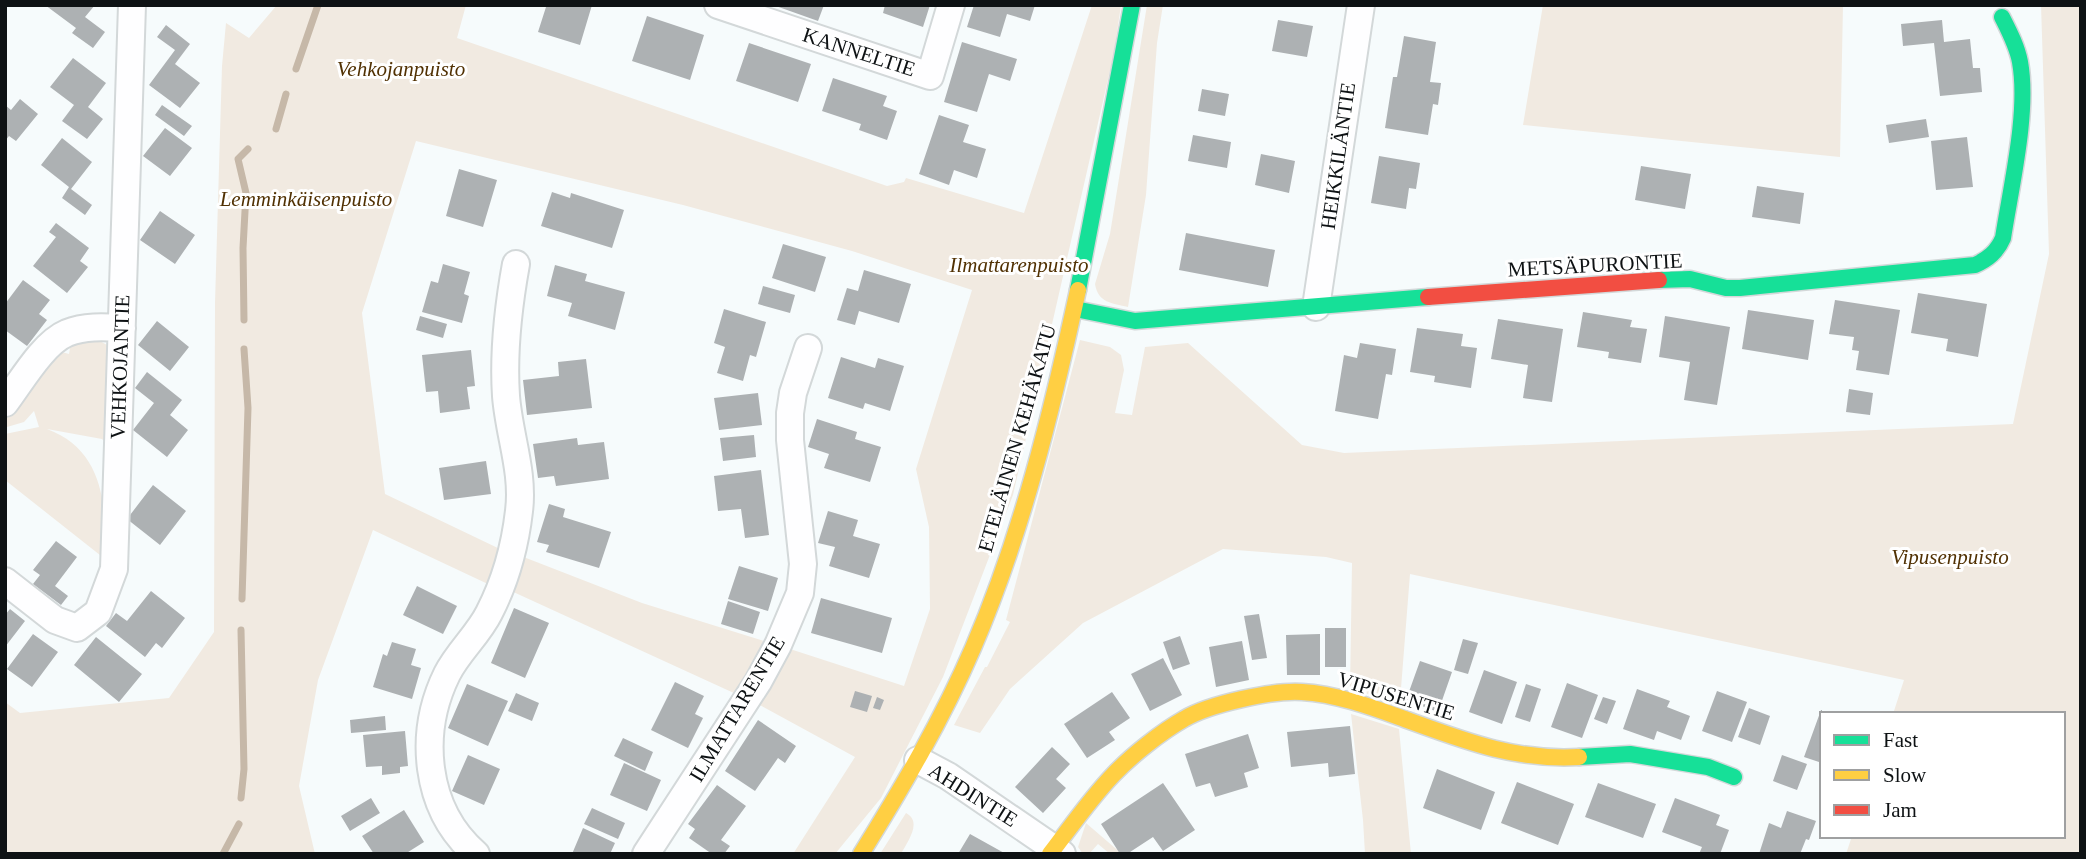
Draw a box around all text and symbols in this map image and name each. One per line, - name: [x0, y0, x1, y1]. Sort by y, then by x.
- street label: KANNELTIE: [800, 23, 918, 81]
- park label: Vehkojanpuisto: [337, 57, 465, 81]
- street label: HEIKKILÄNTIE: [1316, 81, 1360, 231]
- park label: Lemminkäisenpuisto: [219, 187, 392, 211]
- street label: METSÄPURONTIE: [1507, 248, 1683, 282]
- park label: Ilmattarenpuisto: [948, 253, 1089, 277]
- street label: VEHKOJANTIE: [105, 294, 135, 440]
- street label: ETELÄINEN KEHÄKATU: [973, 321, 1061, 555]
- park label: Vipusenpuisto: [1891, 545, 2009, 569]
- street label: ILMATTARENTIE: [684, 632, 790, 786]
- street label: VIPUSENTIE: [1334, 667, 1458, 725]
- legend: [1820, 712, 2065, 838]
- text: Fast: [1883, 728, 1918, 752]
- street label: AHDINTIE: [924, 758, 1022, 832]
- text: Slow: [1883, 763, 1927, 787]
- text: Jam: [1883, 798, 1917, 822]

